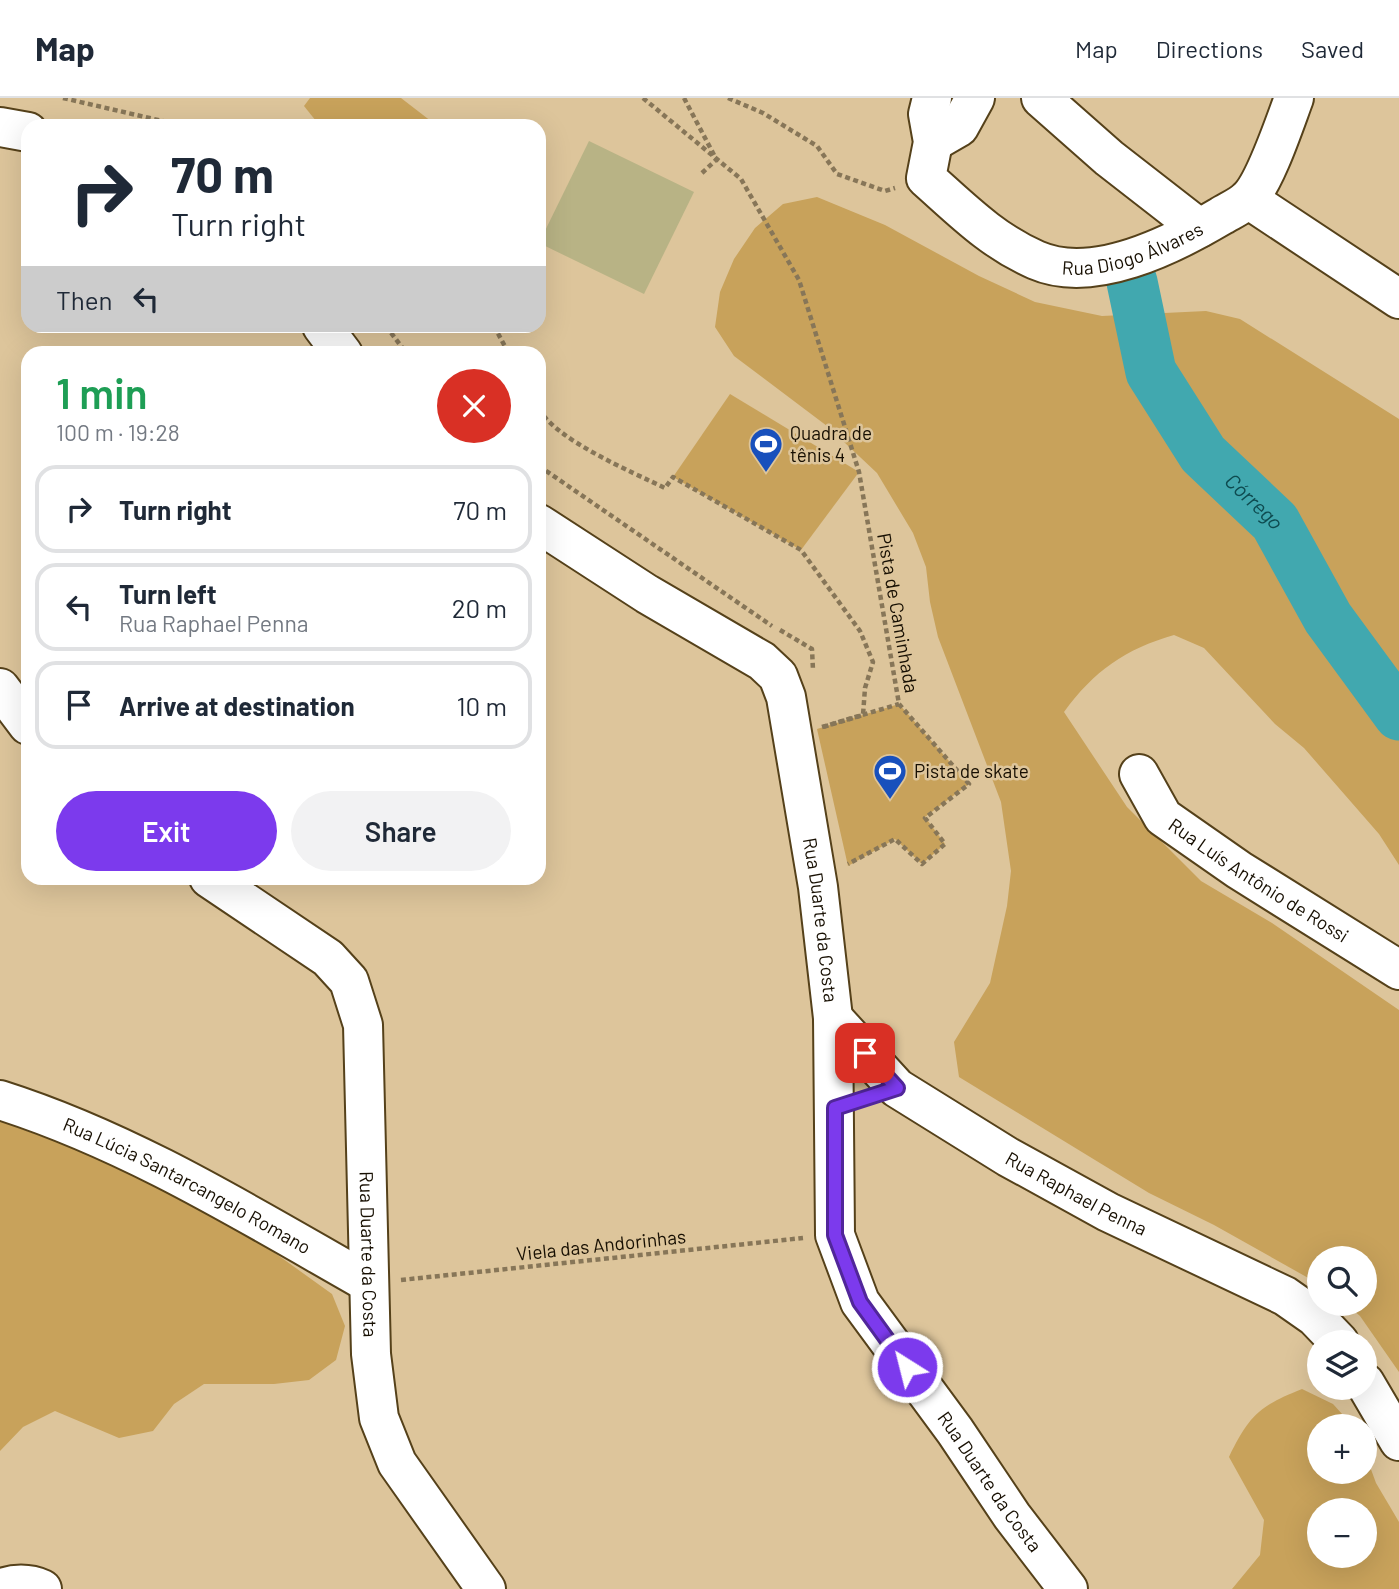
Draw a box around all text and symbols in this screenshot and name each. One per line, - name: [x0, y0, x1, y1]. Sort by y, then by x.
- text: Map: [35, 28, 95, 68]
- text: Map: [1075, 34, 1118, 63]
- text: Directions: [1156, 34, 1263, 63]
- text: Saved: [1301, 34, 1364, 63]
- text: 70 m: [171, 144, 274, 203]
- icon: right: [56, 147, 147, 238]
- text: Turn right: [171, 204, 306, 242]
- street label: Rua Diogo Álvares: [1061, 217, 1207, 279]
- icon: left: [127, 280, 165, 318]
- text: Then: [56, 284, 113, 315]
- text: 1 min: [56, 367, 148, 417]
- button: close: [437, 369, 511, 443]
- text: 100 m · 19:28: [56, 418, 180, 446]
- place label: Quadra de tênis 4: [790, 421, 872, 466]
- sports icon: Quadra de tênis 4: [747, 425, 785, 474]
- water label: Córrego: [1221, 467, 1290, 533]
- icon: right: [60, 490, 98, 528]
- text: Turn right: [119, 494, 232, 525]
- text: 70 m: [453, 494, 507, 525]
- street label: Pista de Caminhada: [873, 531, 924, 695]
- text: Turn left: [119, 578, 217, 609]
- icon: left: [60, 588, 98, 626]
- text: 20 m: [452, 592, 507, 623]
- text: Rua Raphael Penna: [119, 609, 309, 637]
- icon: arrive: [60, 686, 98, 724]
- text: Arrive at destination: [119, 690, 355, 721]
- text: 10 m: [457, 690, 507, 721]
- sports icon: Pista de skate: [871, 752, 909, 801]
- place label: Pista de skate: [914, 759, 1029, 782]
- button: Exit: [56, 791, 277, 871]
- button: Share: [291, 791, 511, 871]
- street label: Rua Luís Antônio de Rossi: [1165, 813, 1353, 947]
- street label: Rua Duarte da Costa: [799, 836, 843, 1004]
- pin: [835, 1023, 895, 1083]
- icon: arrive: [846, 1034, 884, 1072]
- street label: Rua Lúcia Santarcangelo Romano: [60, 1112, 315, 1258]
- street label: Rua Raphael Penna: [1002, 1146, 1151, 1240]
- street label: Rua Duarte da Costa: [356, 1171, 383, 1338]
- street label: Viela das Andorinhas: [515, 1224, 687, 1265]
- map controls: [1307, 1246, 1377, 1568]
- button: search: [1307, 1246, 1377, 1316]
- position arrow: [870, 1330, 944, 1404]
- button: layers: [1307, 1330, 1377, 1400]
- street label: Rua Duarte da Costa: [933, 1407, 1047, 1556]
- button: +: [1307, 1414, 1377, 1484]
- button: −: [1307, 1498, 1377, 1568]

